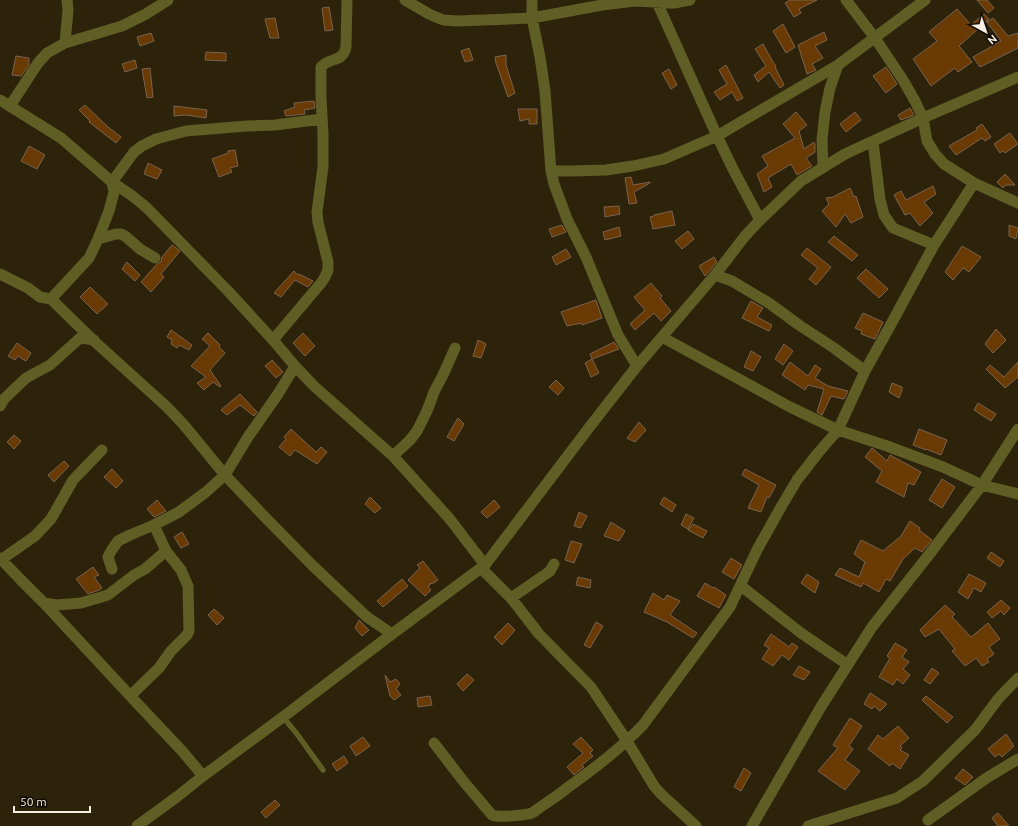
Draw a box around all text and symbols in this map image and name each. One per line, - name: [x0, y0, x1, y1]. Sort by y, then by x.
- north arrow: [966, 12, 1006, 52]
- text: N: [985, 32, 999, 47]
- scale bar: [14, 788, 90, 814]
- text: 50 m: [20, 795, 47, 808]

